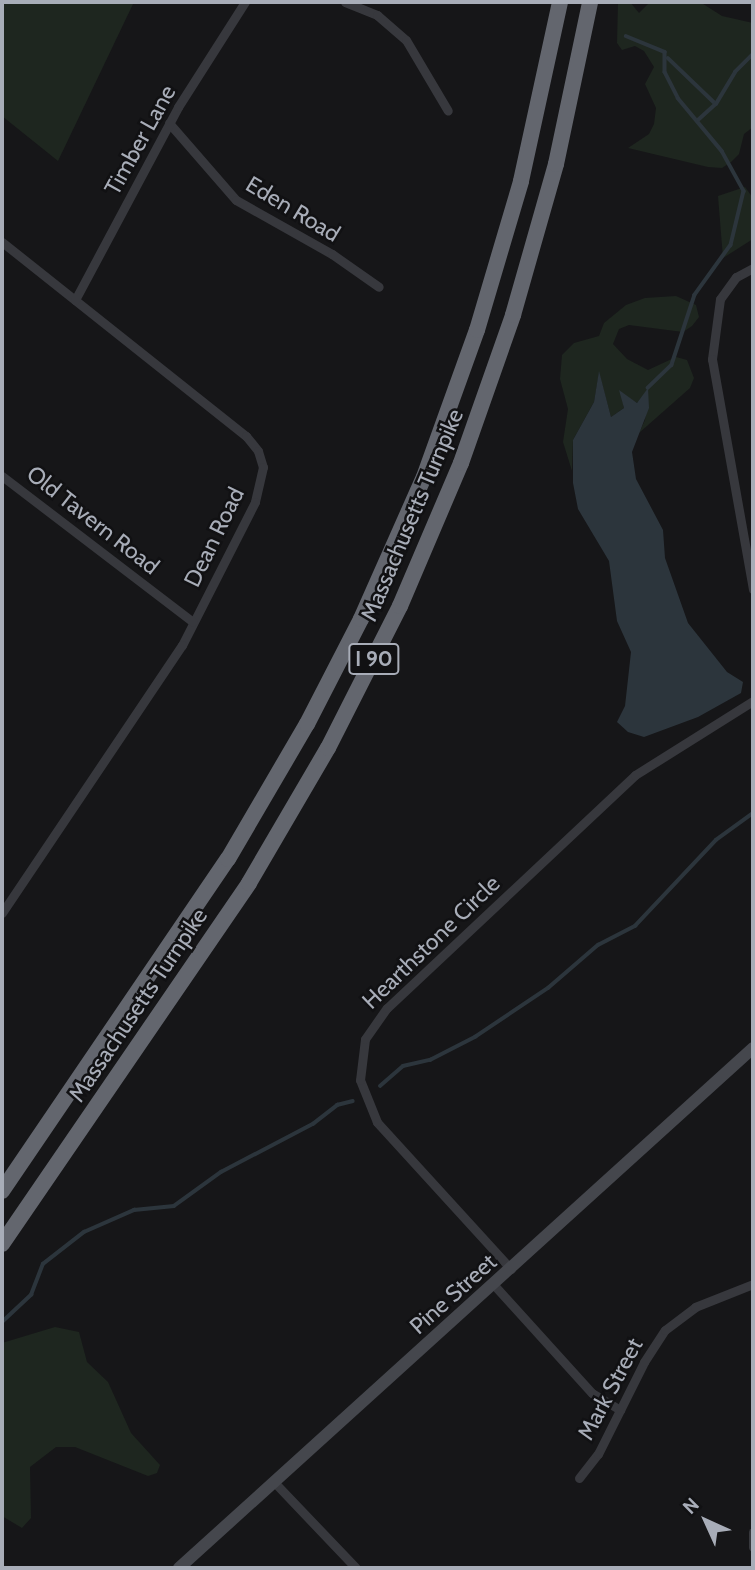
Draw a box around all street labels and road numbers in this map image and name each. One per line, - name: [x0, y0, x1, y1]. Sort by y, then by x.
- street label: Timber Lane: [99, 80, 181, 200]
- street label: Eden Road: [241, 170, 345, 248]
- street label: Massachusetts Turnpike: [355, 405, 469, 625]
- street label: Old Tavern Road: [21, 460, 165, 580]
- street label: Dean Road: [178, 483, 250, 591]
- road number: I 90: [348, 642, 400, 676]
- street label: Hearthstone Circle: [357, 870, 505, 1014]
- street label: Massachusetts Turnpike: [63, 903, 213, 1107]
- street label: Pine Street: [404, 1248, 502, 1340]
- street label: Mark Street: [572, 1333, 648, 1445]

